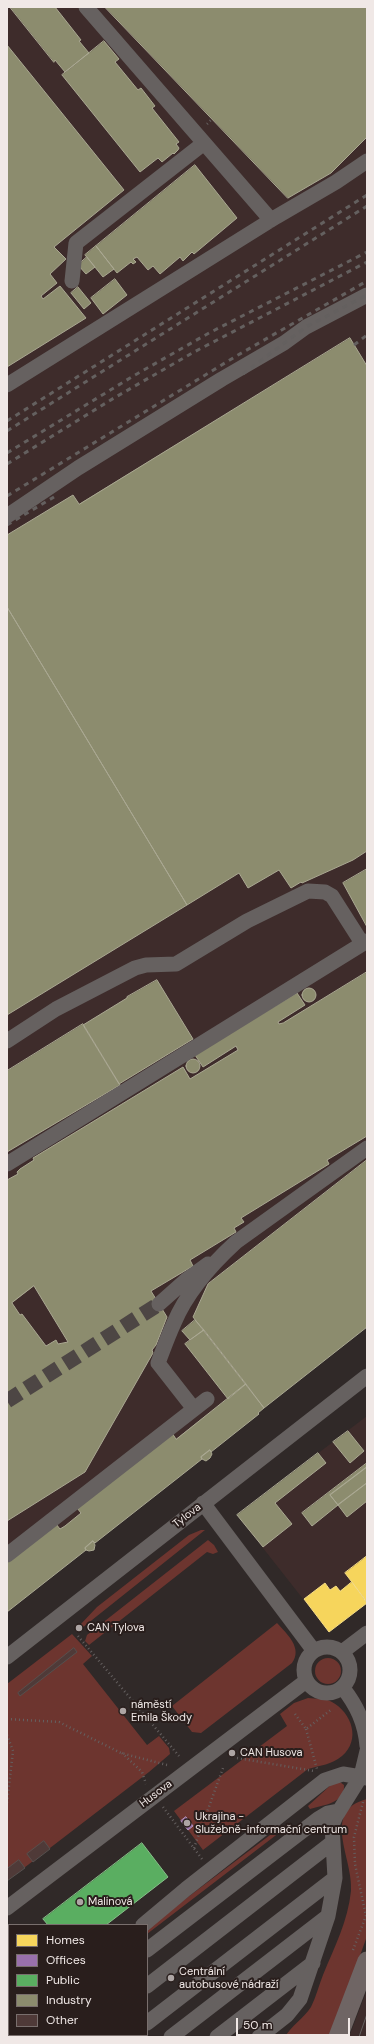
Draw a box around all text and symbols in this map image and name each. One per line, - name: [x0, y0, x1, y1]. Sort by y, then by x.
- street label: Tylova: [170, 1501, 204, 1531]
- place label: CAN Tylova: [87, 1621, 144, 1635]
- marker: CAN Tylova: [74, 1623, 84, 1633]
- place label: náměstí Emila Škody: [131, 1698, 192, 1724]
- marker: náměstí Emila Škody: [118, 1706, 128, 1716]
- place label: CAN Husova: [240, 1746, 303, 1760]
- marker: CAN Husova: [227, 1748, 237, 1758]
- street label: Husova: [137, 1778, 175, 1810]
- place label: Ukrajina - Služebně-informační centrum: [195, 1810, 347, 1836]
- marker: Ukrajina - Služebně-informační centrum: [182, 1818, 192, 1828]
- place label: Malinová: [88, 1895, 132, 1909]
- marker: Malinová: [75, 1897, 85, 1907]
- legend: [8, 1924, 148, 2036]
- text: Homes: [46, 1932, 85, 1948]
- text: Offices: [46, 1952, 86, 1968]
- place label: Centrální autobusové nádraží: [179, 1965, 278, 1991]
- text: Public: [46, 1972, 80, 1988]
- marker: Centrální autobusové nádraží: [166, 1973, 176, 1983]
- text: Industry: [46, 1992, 92, 2008]
- scale bar: [238, 2010, 352, 2036]
- text: Other: [46, 2012, 78, 2028]
- text: 50 m: [243, 2017, 272, 2033]

